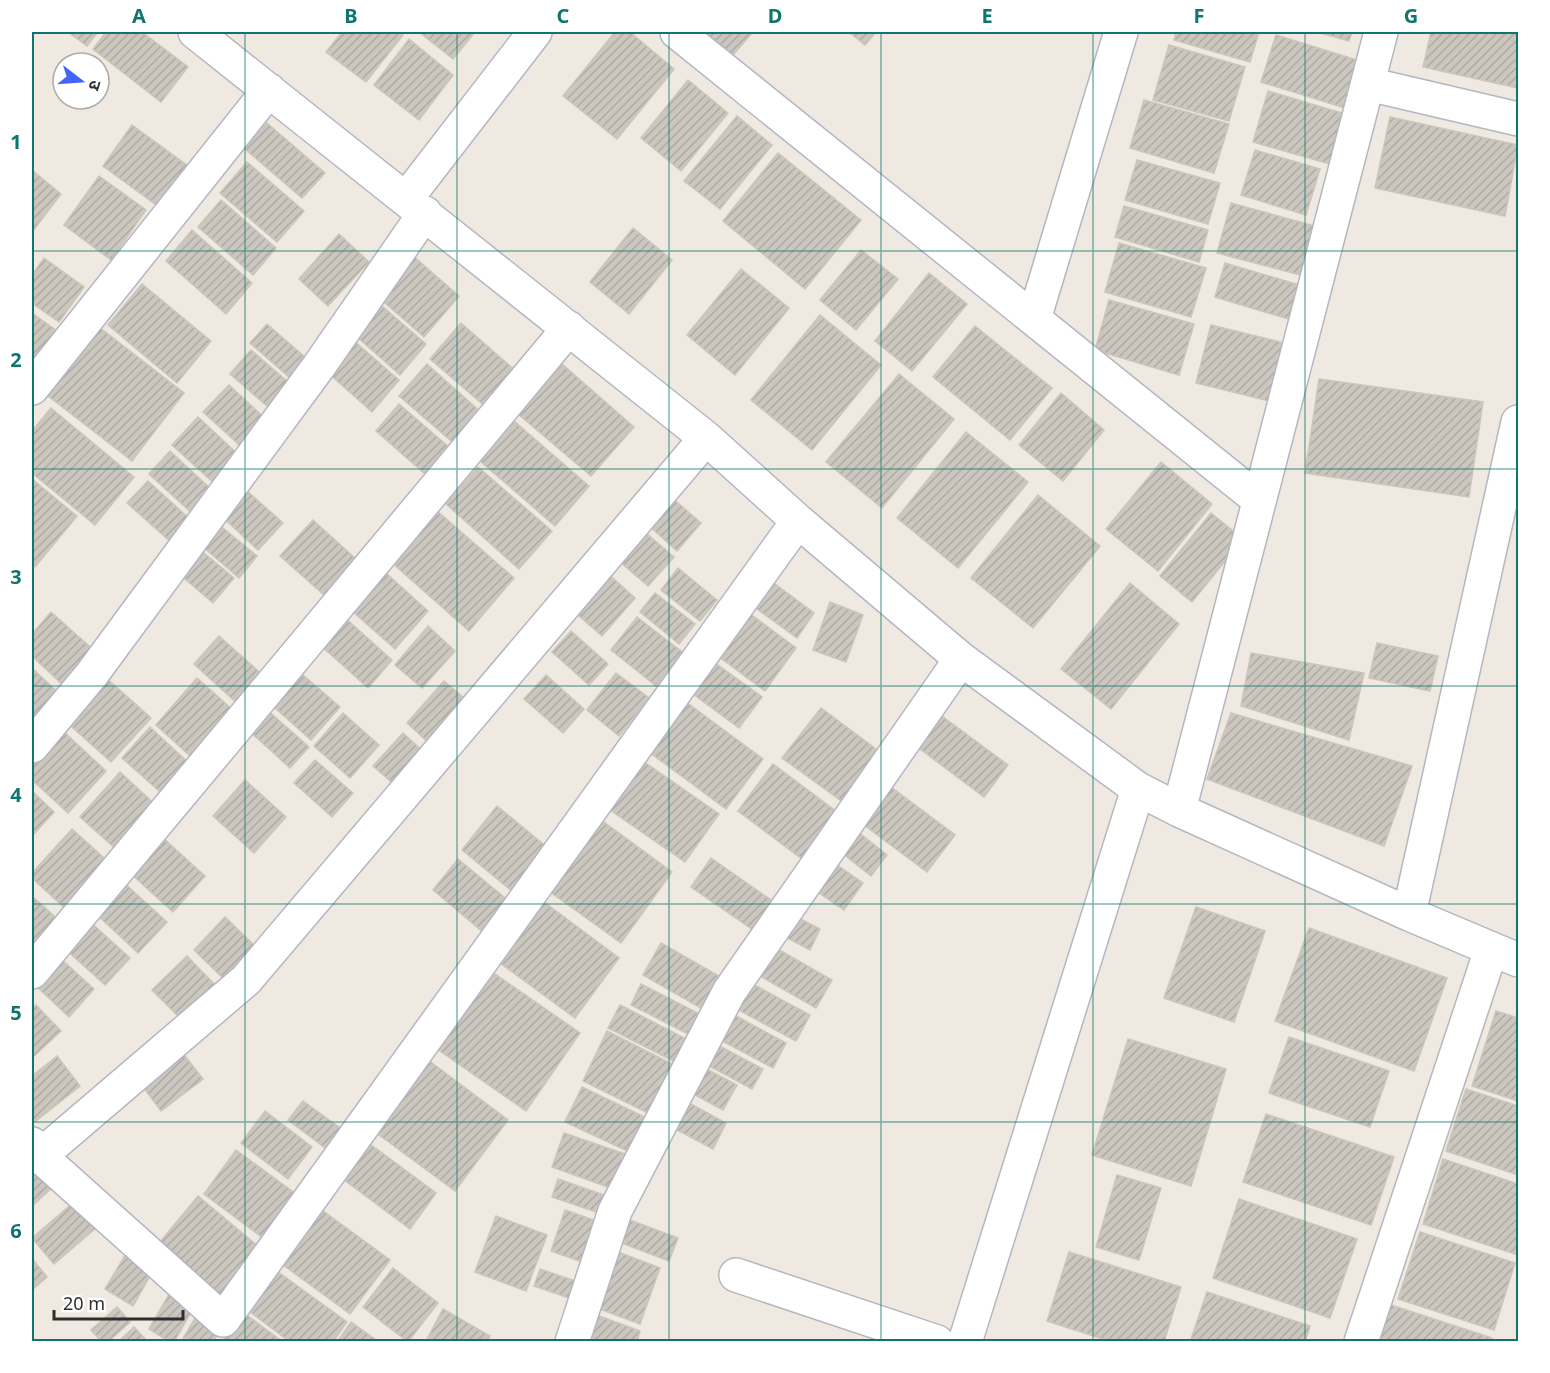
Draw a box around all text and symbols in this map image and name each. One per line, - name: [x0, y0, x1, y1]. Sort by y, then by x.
- text: A: [132, 2, 146, 29]
- text: B: [344, 2, 358, 29]
- text: C: [557, 2, 570, 29]
- text: D: [768, 2, 782, 29]
- text: E: [981, 2, 993, 29]
- text: F: [1194, 2, 1204, 29]
- text: G: [1404, 2, 1418, 29]
- north arrow: [51, 51, 111, 111]
- text: उ: [83, 78, 107, 94]
- text: 1: [10, 128, 22, 155]
- text: 2: [10, 346, 22, 373]
- text: 3: [10, 563, 22, 590]
- text: 4: [10, 781, 22, 808]
- text: 5: [10, 999, 22, 1026]
- text: 6: [10, 1217, 22, 1244]
- scale bar: [54, 1283, 183, 1321]
- text: 20 m: [63, 1291, 105, 1315]

